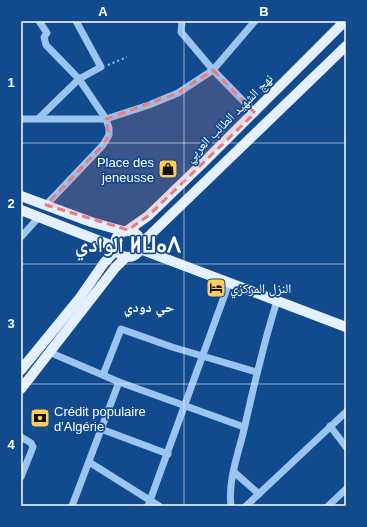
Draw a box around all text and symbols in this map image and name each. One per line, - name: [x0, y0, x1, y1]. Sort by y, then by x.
- text: A: [98, 4, 108, 19]
- text: B: [259, 4, 269, 19]
- street label: نهج الشهيد الطالب العربي: [182, 71, 278, 167]
- text: 1: [7, 75, 15, 90]
- place label: Place des jeneusse: [97, 155, 154, 185]
- shop icon: Place des jeneusse: [157, 158, 179, 180]
- text: 2: [7, 196, 15, 211]
- district label: الوادي ⵍⵡⴰⴷ: [75, 233, 182, 261]
- hotel icon: النزل المركزي: [205, 277, 227, 299]
- place label: النزل المركزي: [230, 281, 291, 299]
- district label: حي دودي: [124, 299, 174, 318]
- text: 3: [7, 316, 15, 331]
- place label: Crédit populaire d'Algérie: [54, 404, 146, 434]
- bank icon: Crédit populaire d'Algérie: [29, 407, 51, 429]
- text: 4: [7, 437, 15, 452]

